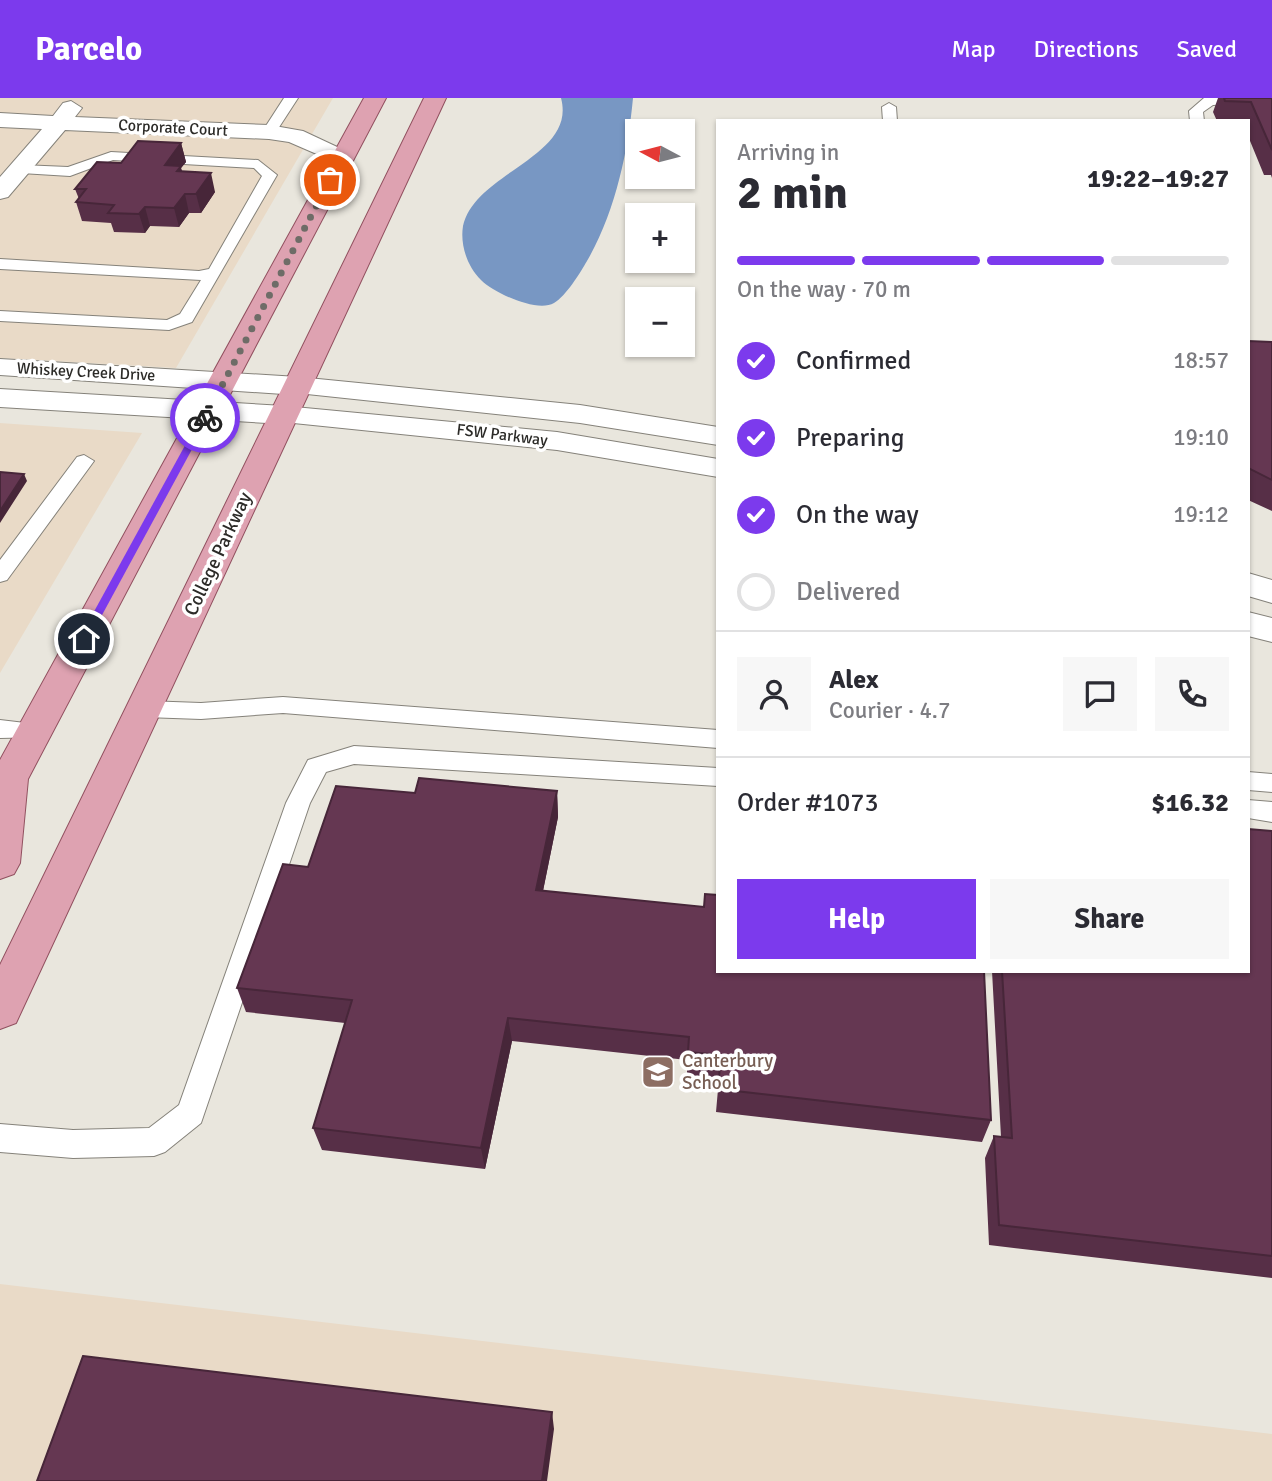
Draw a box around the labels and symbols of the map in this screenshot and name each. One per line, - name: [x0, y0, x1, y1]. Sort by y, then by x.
- street label: Corporate Court: [118, 115, 229, 141]
- north arrow: [625, 119, 695, 189]
- pin: [300, 150, 360, 210]
- street label: Whiskey Creek Drive: [16, 358, 156, 386]
- courier: [170, 383, 240, 453]
- street label: FSW Parkway: [455, 419, 549, 451]
- street label: College Parkway: [179, 488, 257, 620]
- pin: [54, 609, 114, 669]
- place label: Canterbury School: [682, 1049, 773, 1095]
- school or university icon: Canterbury School: [639, 1053, 677, 1091]

